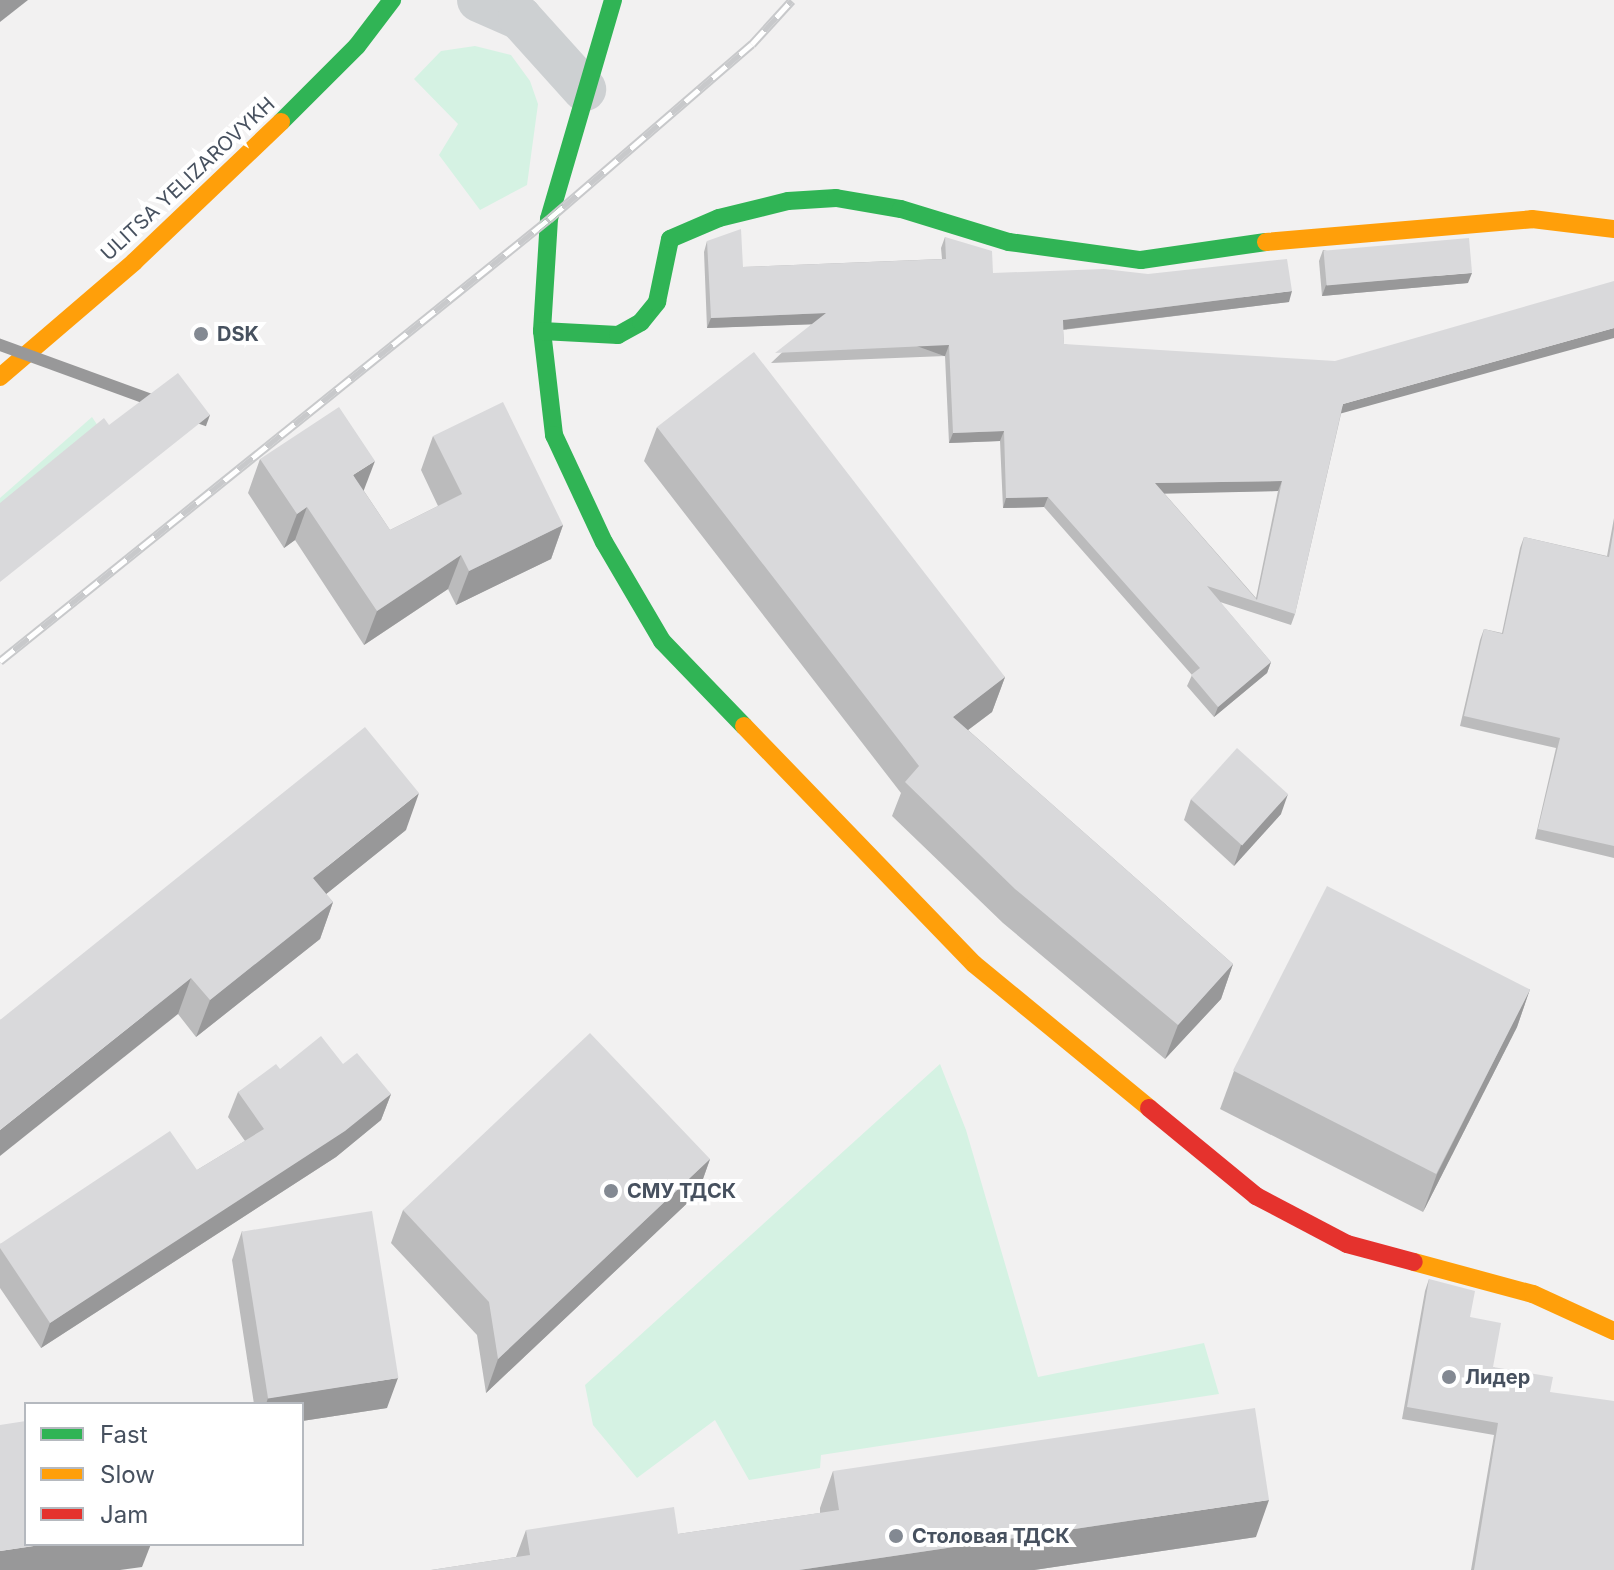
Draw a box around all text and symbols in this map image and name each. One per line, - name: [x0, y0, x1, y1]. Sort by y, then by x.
- street label: ULITSA YELIZAROVYKH: [96, 92, 280, 266]
- place label: DSK: [217, 322, 259, 346]
- marker: DSK: [192, 325, 210, 343]
- place label: СМУ ТДСК: [627, 1179, 736, 1203]
- marker: СМУ ТДСК: [602, 1182, 620, 1200]
- place label: Лидер: [1465, 1365, 1530, 1389]
- marker: Лидер: [1440, 1368, 1458, 1386]
- legend: [24, 1402, 304, 1546]
- text: Fast: [100, 1420, 148, 1449]
- text: Slow: [100, 1460, 155, 1489]
- text: Jam: [100, 1500, 148, 1529]
- place label: Столовая ТДСК: [912, 1524, 1070, 1548]
- marker: Столовая ТДСК: [887, 1527, 905, 1545]

